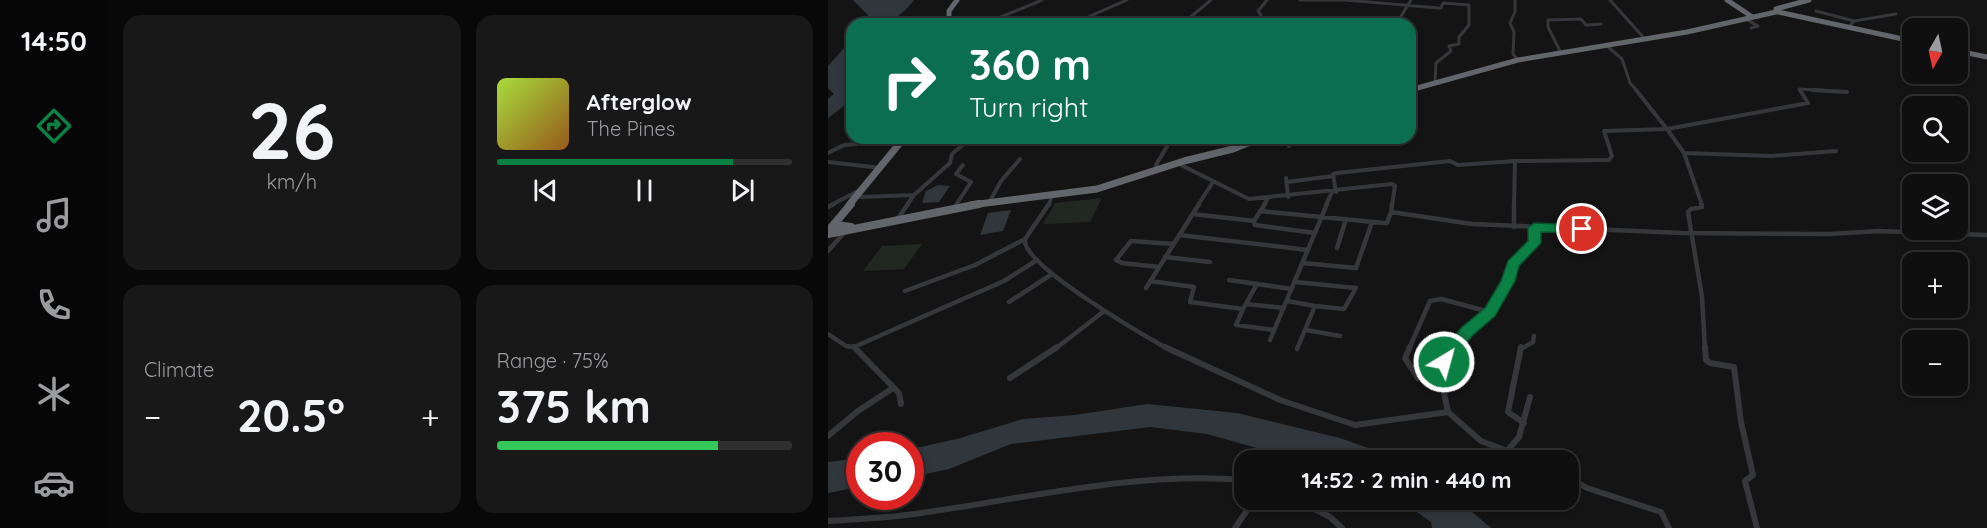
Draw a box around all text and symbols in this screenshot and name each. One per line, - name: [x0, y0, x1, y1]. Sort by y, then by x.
- north arrow: [1902, 18, 1968, 84]
- map controls: [1902, 18, 1968, 396]
- text: 14:50: [21, 24, 87, 58]
- text: 360 m: [969, 38, 1091, 91]
- icon: right: [870, 42, 948, 120]
- text: 26: [248, 81, 336, 179]
- text: Afterglow: [587, 88, 692, 116]
- text: Turn right: [969, 90, 1088, 124]
- button: search: [1902, 96, 1968, 162]
- icon: directions: [33, 105, 75, 147]
- text: The Pines: [587, 116, 675, 141]
- text: km/h: [266, 169, 317, 194]
- icon: previous: [529, 174, 562, 207]
- icon: pause: [628, 174, 661, 207]
- icon: next: [726, 174, 759, 207]
- button: layers: [1902, 174, 1968, 240]
- icon: music: [33, 194, 75, 236]
- pin: [1556, 203, 1607, 254]
- icon: arrive: [1565, 212, 1598, 245]
- button: +: [1902, 252, 1968, 318]
- icon: phone: [33, 284, 75, 326]
- position arrow: [1412, 330, 1476, 394]
- button: −: [1902, 330, 1968, 396]
- text: Range · 75%: [497, 348, 609, 373]
- text: Climate: [144, 357, 214, 382]
- icon: climate: [33, 373, 75, 415]
- text: 375 km: [497, 378, 651, 434]
- text: 20.5°: [237, 387, 345, 443]
- text: −: [144, 396, 161, 437]
- text: +: [421, 396, 439, 437]
- speed limit sign: 30: [846, 432, 924, 510]
- icon: car: [33, 462, 75, 504]
- text: 14:52 · 2 min · 440 m: [1301, 466, 1512, 494]

